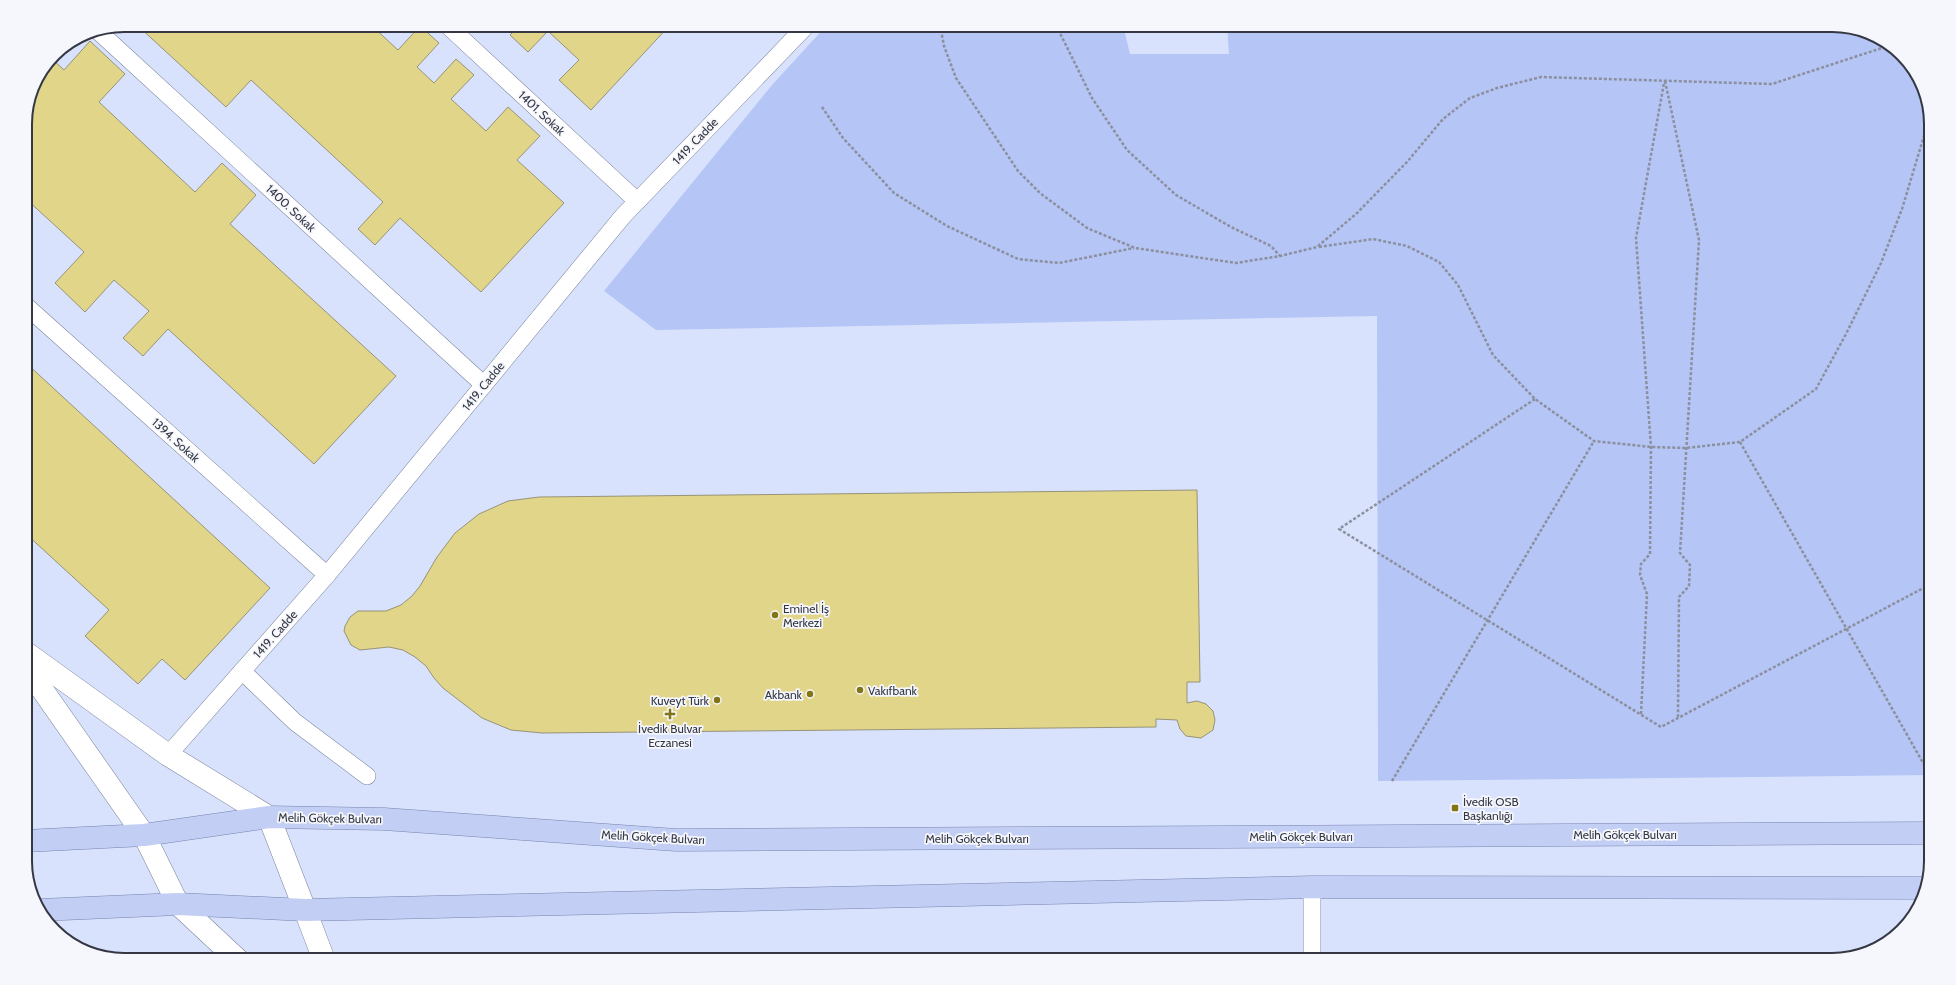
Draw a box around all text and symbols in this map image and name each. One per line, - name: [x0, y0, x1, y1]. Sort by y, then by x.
- street label: 1401. Sokak: [516, 88, 569, 139]
- street label: 1419. Cadde: [669, 115, 721, 167]
- street label: 1400. Sokak: [263, 181, 319, 235]
- street label: 1419. Cadde: [459, 358, 507, 414]
- street label: 1394. Sokak: [149, 415, 203, 466]
- place label: Eminel İş Merkezi: [783, 601, 829, 630]
- street label: 1419. Cadde: [250, 607, 300, 661]
- marker: Eminel İş Merkezi: [770, 610, 780, 620]
- place label: Vakıfbank: [868, 683, 918, 698]
- marker: Vakıfbank: [855, 685, 865, 695]
- place label: Akbank: [765, 687, 803, 702]
- marker: Akbank: [805, 689, 815, 699]
- place label: Kuveyt Türk: [651, 693, 710, 708]
- marker: Kuveyt Türk: [712, 695, 722, 705]
- marker: İvedik Bulvar Eczanesi: [665, 709, 675, 719]
- place label: İvedik Bulvar Eczanesi: [638, 721, 702, 750]
- place label: İvedik OSB Başkanlığı: [1463, 794, 1519, 823]
- marker: İvedik OSB Başkanlığı: [1450, 803, 1460, 813]
- street label: Melih Gökçek Bulvarı: [278, 810, 382, 826]
- street label: Melih Gökçek Bulvarı: [601, 827, 705, 847]
- street label: Melih Gökçek Bulvarı: [1573, 827, 1677, 842]
- street label: Melih Gökçek Bulvarı: [1249, 829, 1353, 844]
- street label: Melih Gökçek Bulvarı: [925, 831, 1029, 846]

